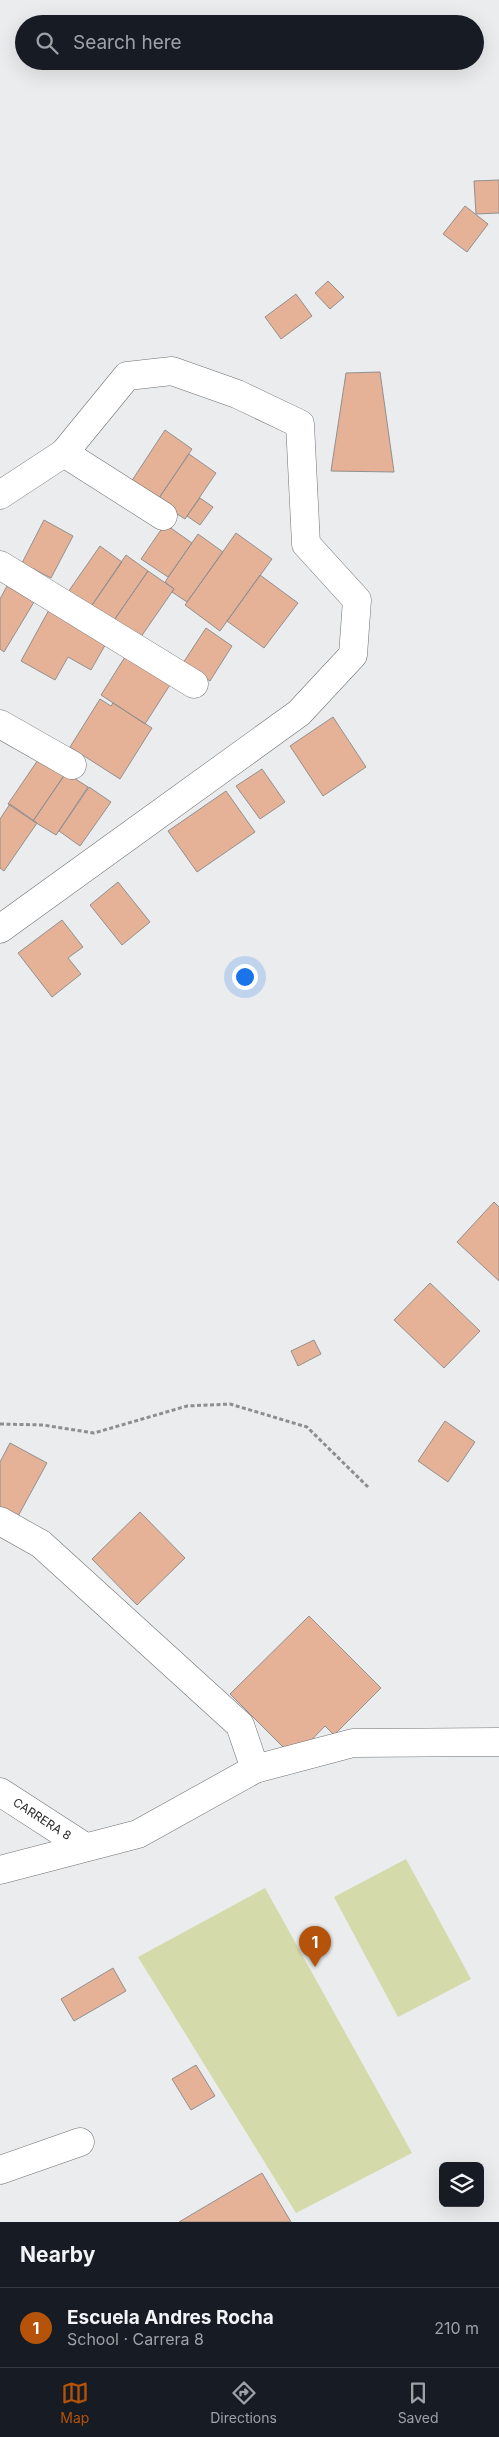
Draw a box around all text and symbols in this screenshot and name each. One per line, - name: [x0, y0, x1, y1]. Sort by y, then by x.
- search box: [15, 15, 484, 70]
- icon: search: [33, 29, 61, 57]
- text: Search here: [73, 31, 182, 54]
- your location: [232, 964, 258, 990]
- street label: CARRERA 8: [10, 1794, 74, 1843]
- pin: 1: [299, 1926, 331, 1967]
- map controls: [439, 2162, 484, 2207]
- button: layers: [439, 2162, 484, 2207]
- text: Nearby: [20, 2242, 95, 2267]
- text: Escuela Andres Rocha: [67, 2306, 274, 2329]
- text: 1: [33, 2318, 39, 2338]
- text: 210 m: [434, 2318, 479, 2338]
- text: School · Carrera 8: [67, 2329, 204, 2349]
- tab: Map: [60, 2379, 89, 2426]
- tab: Directions: [210, 2379, 277, 2426]
- tab: Saved: [398, 2379, 439, 2426]

